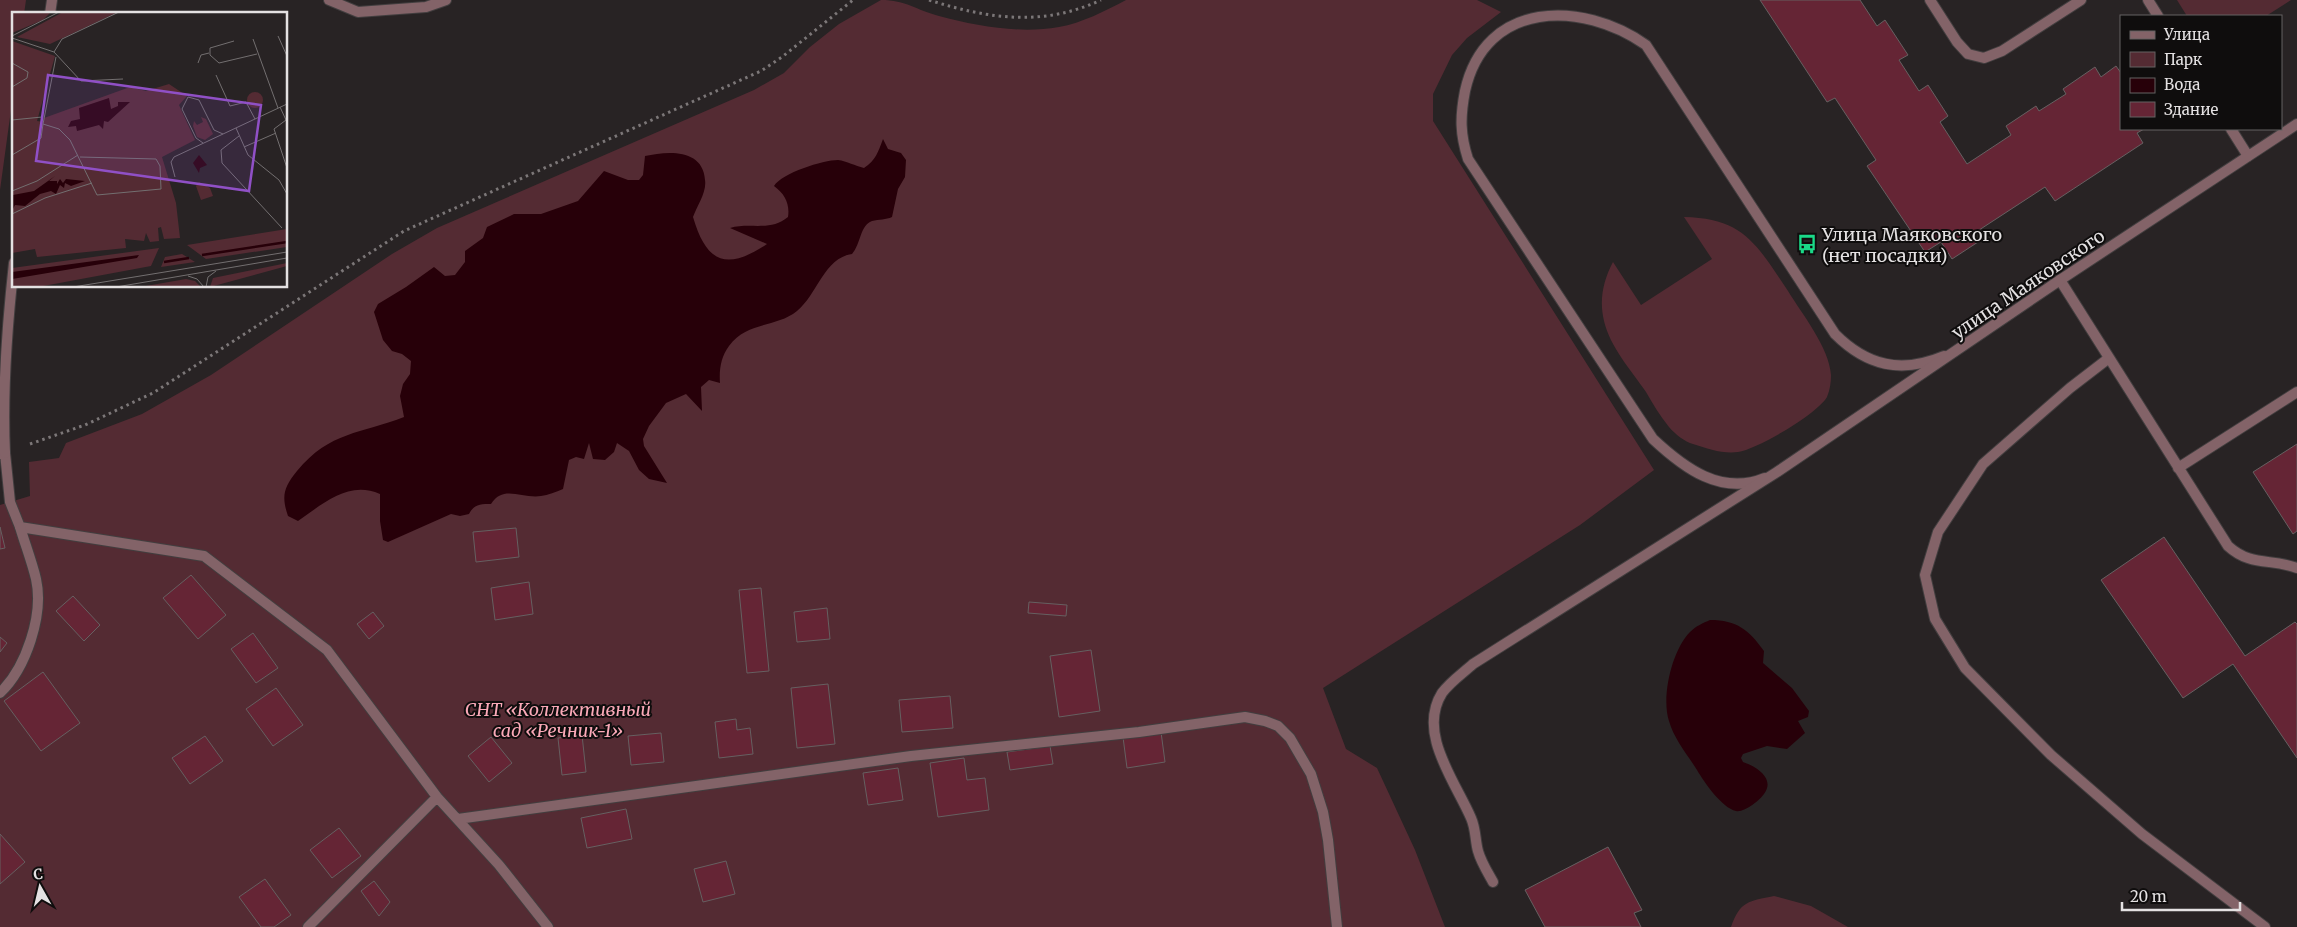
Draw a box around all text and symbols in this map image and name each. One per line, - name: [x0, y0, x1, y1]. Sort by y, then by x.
- inset map: [12, 12, 288, 288]
- legend: [2120, 15, 2282, 130]
- text: Улица: [2163, 25, 2210, 44]
- text: Парк: [2164, 50, 2203, 69]
- text: Вода: [2164, 75, 2200, 94]
- text: Здание: [2164, 100, 2218, 119]
- place label: Улица Маяковского (нет посадки): [1821, 223, 2002, 267]
- street label: улица Маяковского: [1947, 224, 2109, 344]
- bus stop icon: Улица Маяковского (нет посадки): [1796, 233, 1818, 255]
- park label: СНТ «Коллективный сад «Речник-1»: [465, 698, 651, 742]
- north arrow: [15, 862, 65, 912]
- text: С: [32, 865, 44, 884]
- scale bar: [2122, 880, 2240, 912]
- text: 20 m: [2130, 887, 2167, 906]

